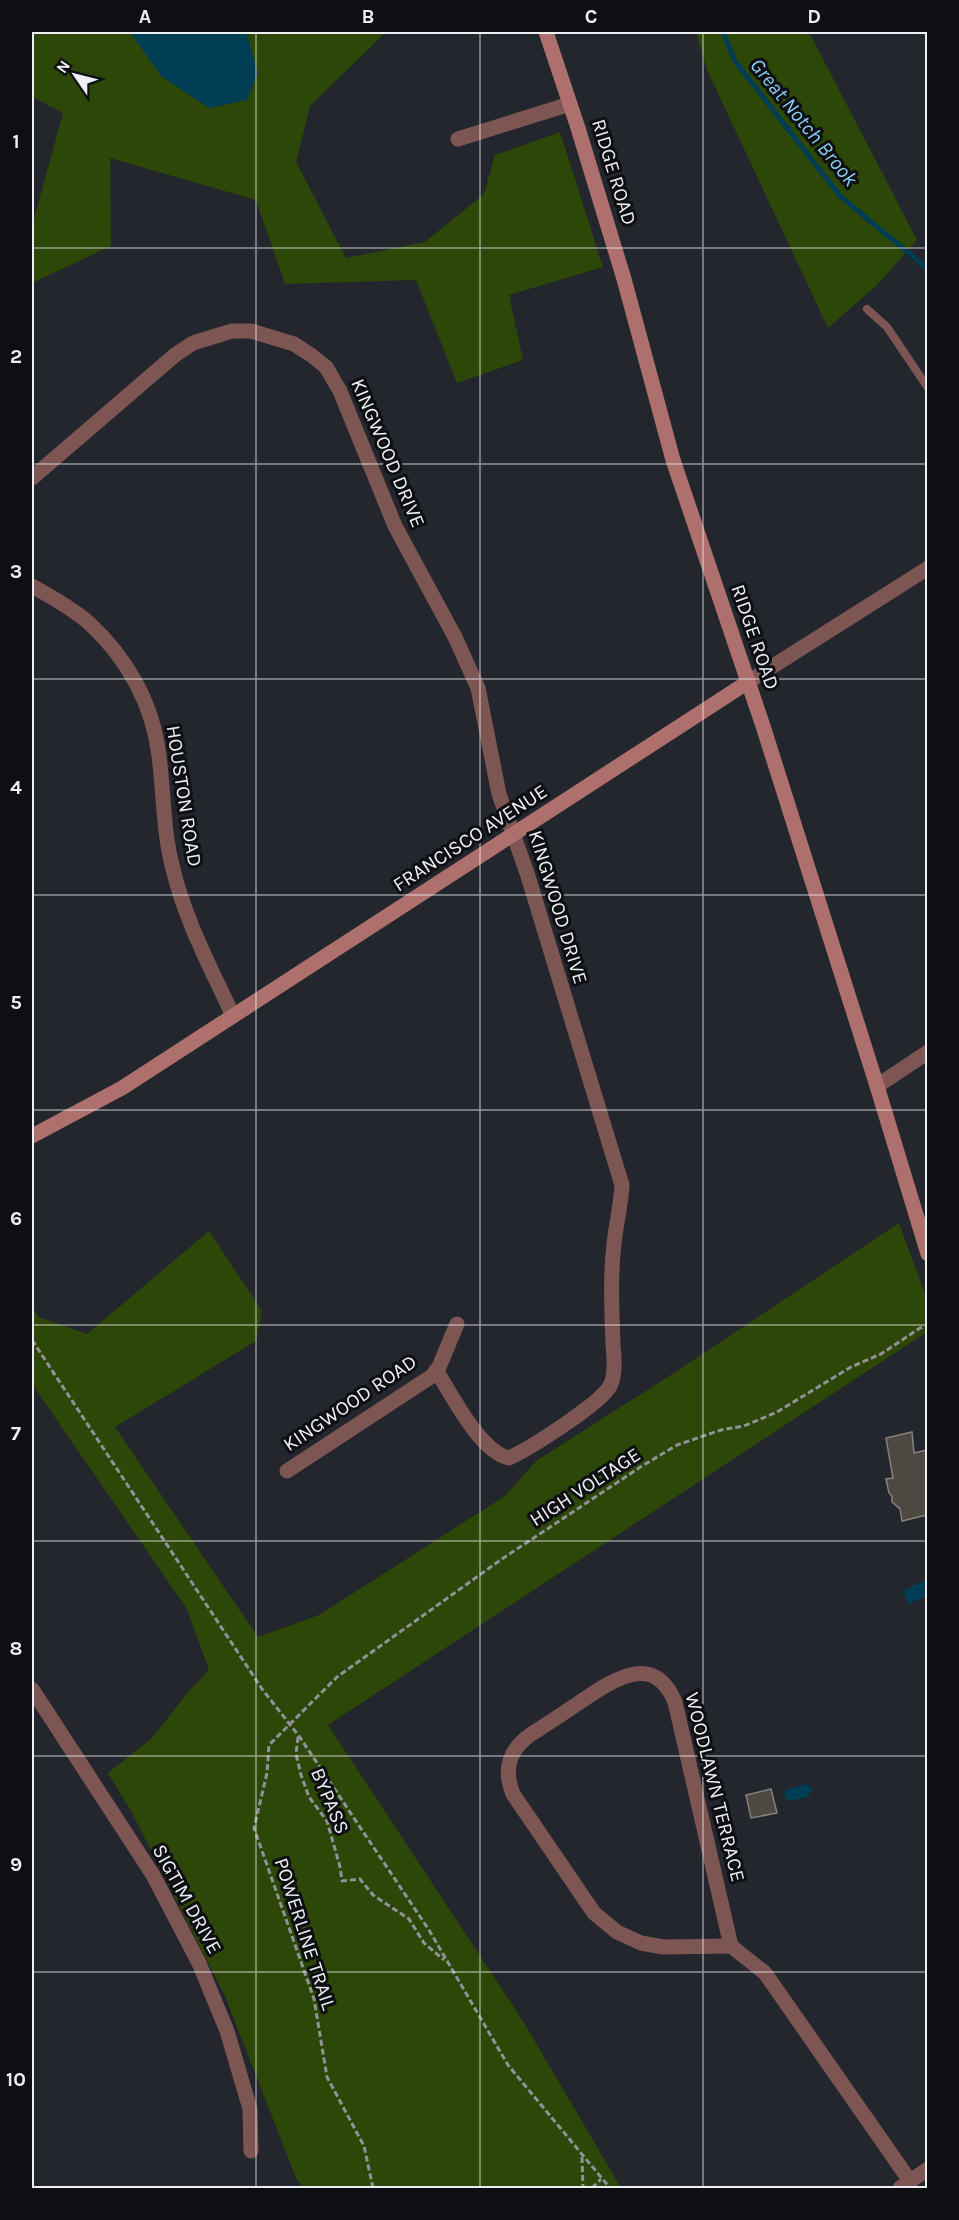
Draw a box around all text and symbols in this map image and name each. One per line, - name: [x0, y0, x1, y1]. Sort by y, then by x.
- text: A: [139, 5, 152, 28]
- text: B: [362, 5, 374, 28]
- text: C: [585, 5, 597, 28]
- text: D: [807, 5, 821, 28]
- north arrow: [45, 45, 105, 105]
- water label: Great Notch Brook: [745, 53, 863, 191]
- text: N: [52, 57, 74, 77]
- street label: RIDGE ROAD: [587, 116, 641, 228]
- text: 1: [12, 130, 20, 153]
- text: 2: [10, 345, 22, 368]
- street label: KINGWOOD DRIVE: [346, 375, 430, 531]
- text: 3: [10, 560, 22, 583]
- street label: RIDGE ROAD: [726, 581, 784, 693]
- street label: HOUSTON ROAD: [161, 724, 207, 868]
- text: 4: [10, 776, 22, 799]
- street label: FRANCISCO AVENUE: [389, 780, 551, 896]
- street label: KINGWOOD DRIVE: [524, 827, 592, 987]
- text: 5: [10, 991, 22, 1014]
- text: 6: [10, 1207, 22, 1230]
- street label: KINGWOOD ROAD: [279, 1350, 421, 1456]
- text: 7: [11, 1422, 21, 1445]
- street label: HIGH VOLTAGE: [525, 1443, 645, 1531]
- text: 8: [10, 1637, 22, 1660]
- street label: WOODLAWN TERRACE: [680, 1690, 750, 1884]
- street label: BYPASS: [306, 1765, 354, 1837]
- street label: SIGTIM DRIVE: [148, 1840, 226, 1958]
- text: 9: [10, 1853, 22, 1876]
- street label: POWERLINE TRAIL: [270, 1855, 341, 2014]
- text: 10: [6, 2068, 26, 2091]

